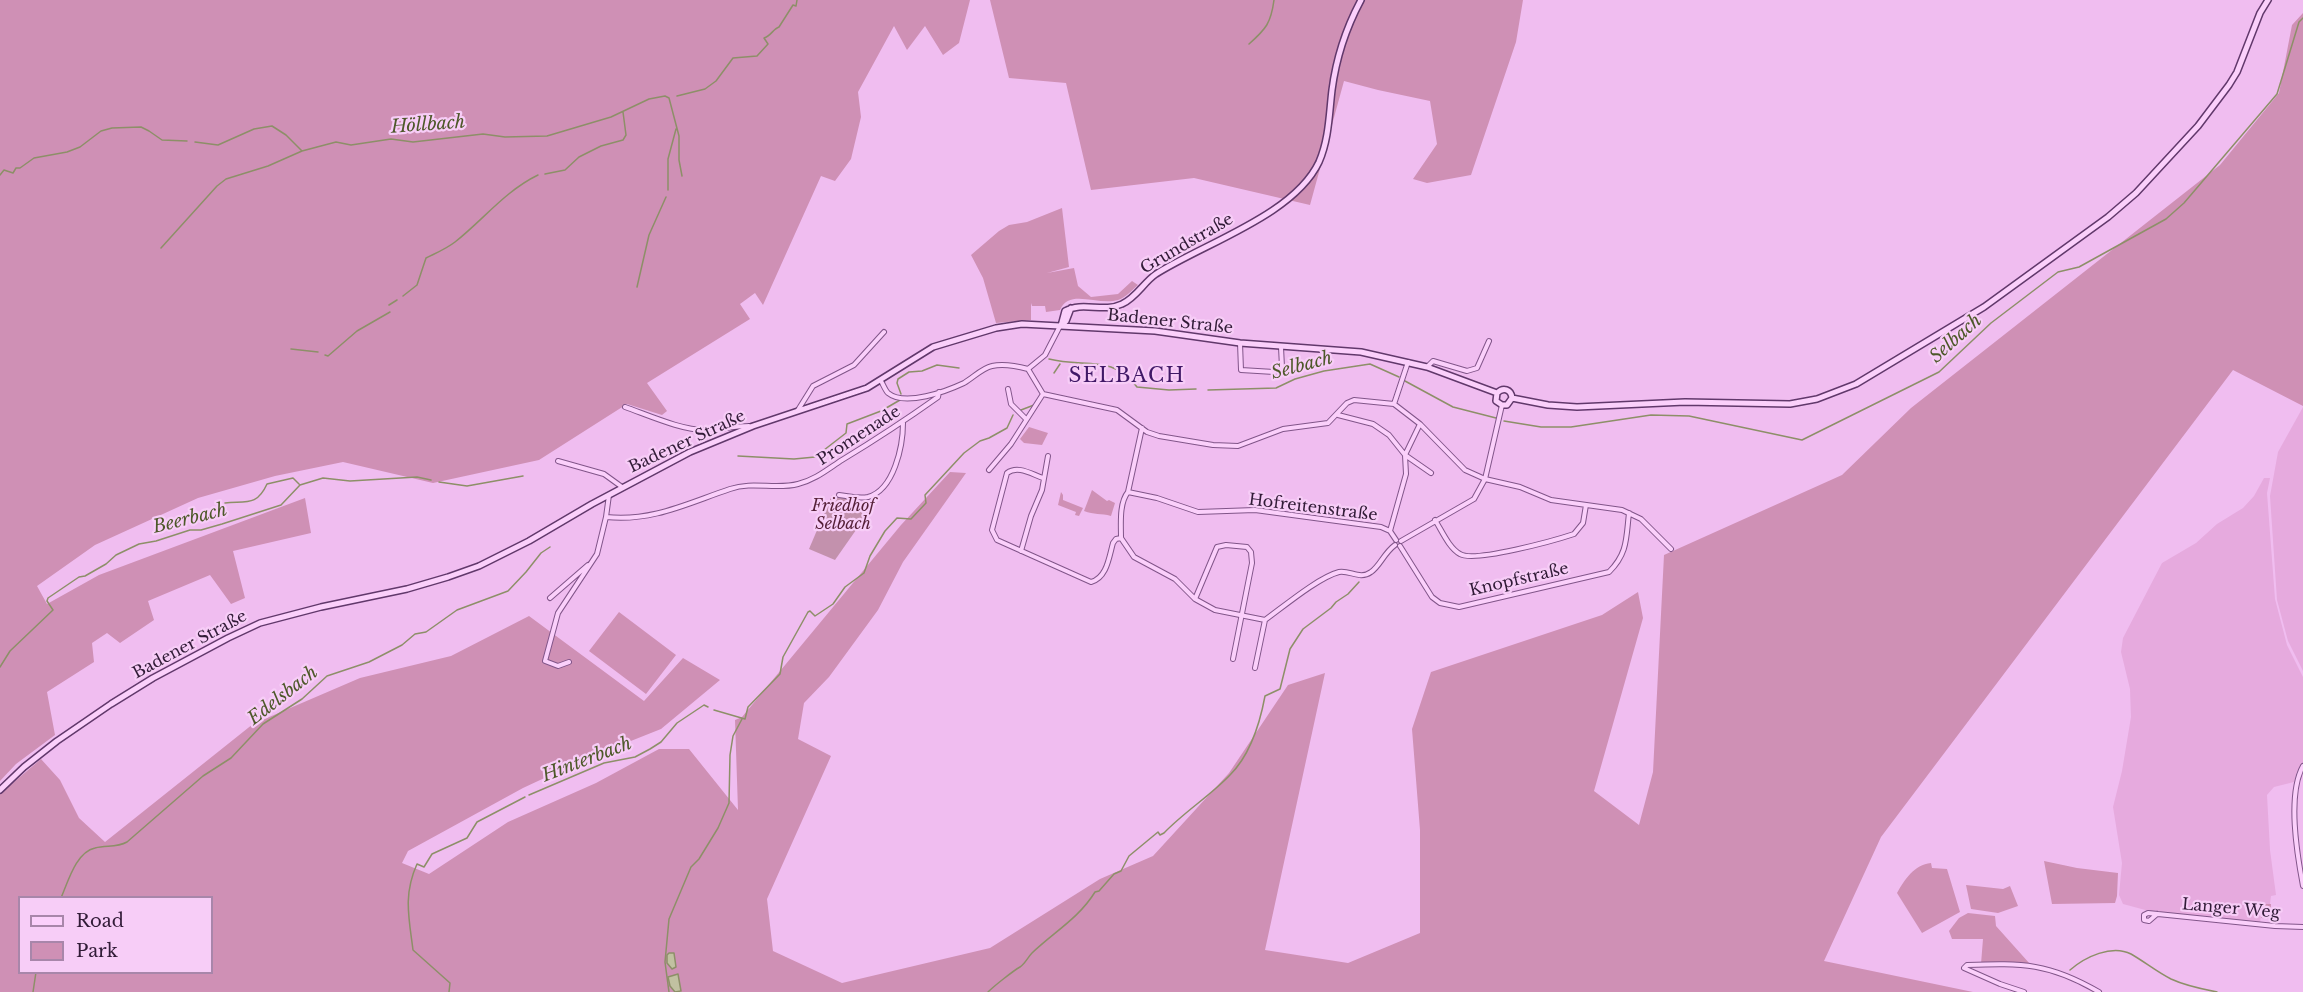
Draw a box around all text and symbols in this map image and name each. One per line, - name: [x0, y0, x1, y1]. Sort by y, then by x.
- water label: Höllbach: [390, 112, 466, 138]
- street label: Grundstraße: [1137, 210, 1237, 278]
- street label: Badener Straße: [1106, 306, 1234, 338]
- water label: Selbach: [1926, 310, 1986, 368]
- water label: Selbach: [1269, 347, 1335, 385]
- district label: SELBACH: [1068, 364, 1186, 388]
- street label: Promenade: [814, 402, 904, 470]
- street label: Badener Straße: [626, 407, 748, 477]
- street label: Hofreitenstraße: [1247, 491, 1379, 525]
- park label: Friedhof Selbach: [812, 496, 874, 534]
- water label: Beerbach: [151, 499, 229, 539]
- street label: Knopfstraße: [1467, 559, 1571, 601]
- street label: Badener Straße: [130, 607, 250, 683]
- water label: Edelsbach: [244, 662, 322, 730]
- water label: Hinterbach: [539, 733, 635, 787]
- street label: Langer Weg: [2181, 895, 2281, 923]
- legend: [18, 896, 213, 974]
- text: Road: [76, 910, 124, 932]
- text: Park: [76, 940, 118, 962]

